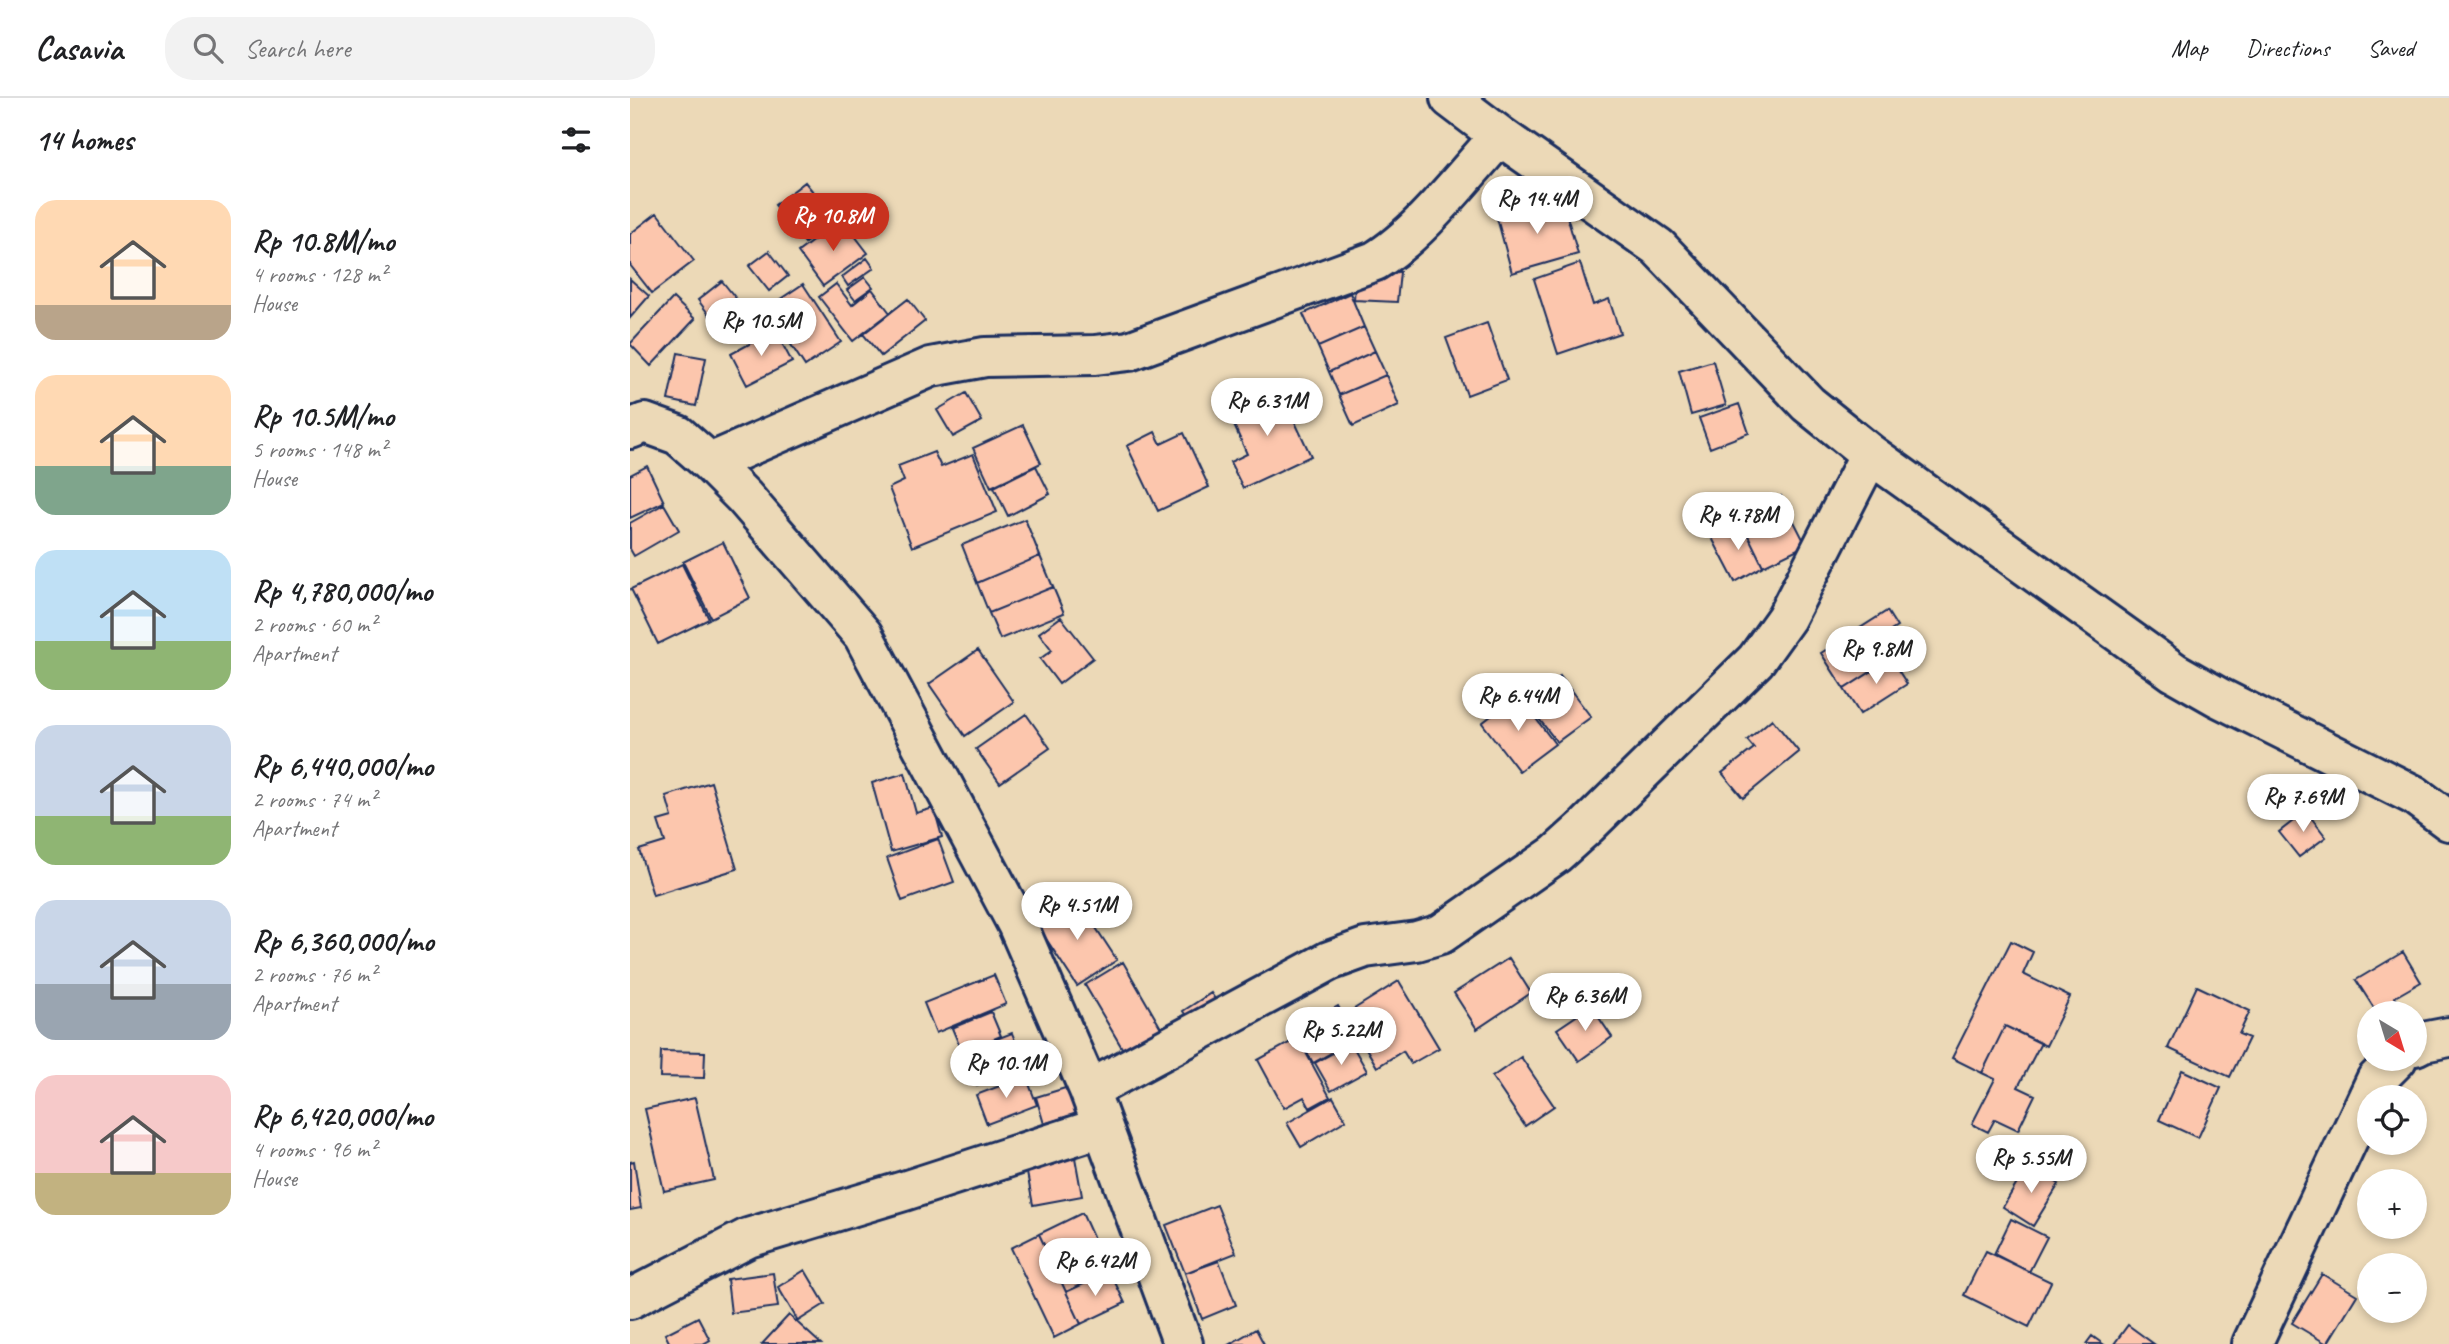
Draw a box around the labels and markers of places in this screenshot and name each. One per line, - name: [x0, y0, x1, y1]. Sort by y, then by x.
- pin: Rp 14.4M: [1465, 176, 1609, 236]
- pin: Rp 10.8M: [761, 194, 905, 253]
- pin: Rp 10.5M: [689, 299, 833, 358]
- pin: Rp 6.31M: [1195, 378, 1339, 438]
- pin: Rp 4.78M: [1666, 492, 1810, 552]
- pin: Rp 9.8M: [1811, 626, 1941, 686]
- pin: Rp 6.44M: [1446, 674, 1590, 733]
- pin: Rp 7.69M: [2231, 774, 2375, 834]
- pin: Rp 4.51M: [1005, 882, 1149, 942]
- pin: Rp 6.36M: [1513, 974, 1657, 1033]
- pin: Rp 5.22M: [1269, 1007, 1413, 1067]
- pin: Rp 10.1M: [934, 1040, 1078, 1100]
- pin: Rp 5.55M: [1959, 1136, 2103, 1195]
- pin: Rp 6.42M: [1023, 1238, 1167, 1298]

